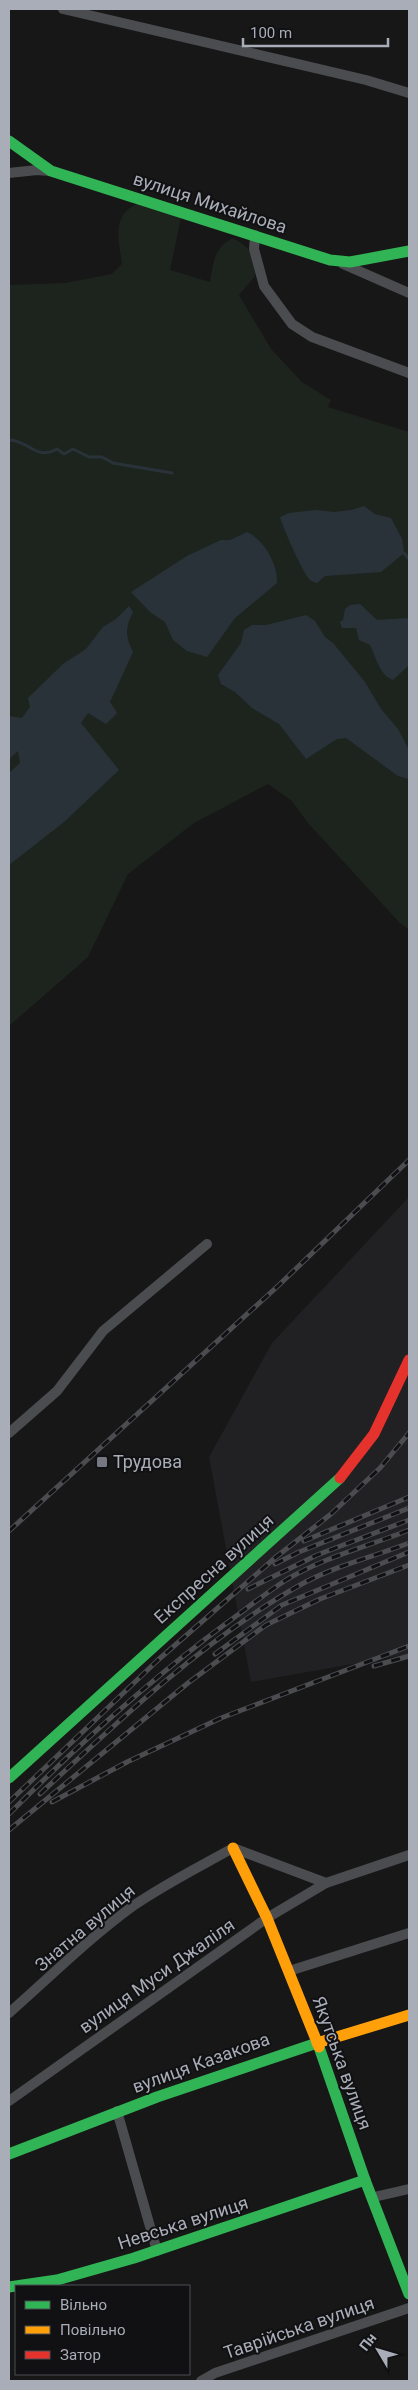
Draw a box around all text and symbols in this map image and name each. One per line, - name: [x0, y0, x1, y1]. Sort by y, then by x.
- scale bar: [243, 15, 388, 47]
- text: 100 m: [250, 24, 292, 42]
- street label: вулиця Михайлова: [131, 168, 290, 237]
- place label: Трудова: [113, 1451, 182, 1472]
- marker: Трудова: [95, 1455, 109, 1469]
- street label: Експресна вулиця: [150, 1510, 278, 1628]
- street label: Знатна вулиця: [31, 1880, 139, 1975]
- street label: вулиця Муси Джаліля: [75, 1914, 238, 2037]
- street label: Якутська вулиця: [309, 1993, 376, 2133]
- street label: вулиця Казакова: [129, 2028, 272, 2097]
- street label: Невська вулиця: [115, 2192, 251, 2253]
- legend: [15, 2285, 190, 2375]
- street label: Таврійська вулиця: [221, 2292, 377, 2363]
- text: Вільно: [60, 2296, 107, 2314]
- text: Повільно: [60, 2321, 126, 2339]
- north arrow: [353, 2325, 403, 2375]
- text: Пн: [356, 2330, 380, 2354]
- text: Затор: [60, 2346, 101, 2364]

